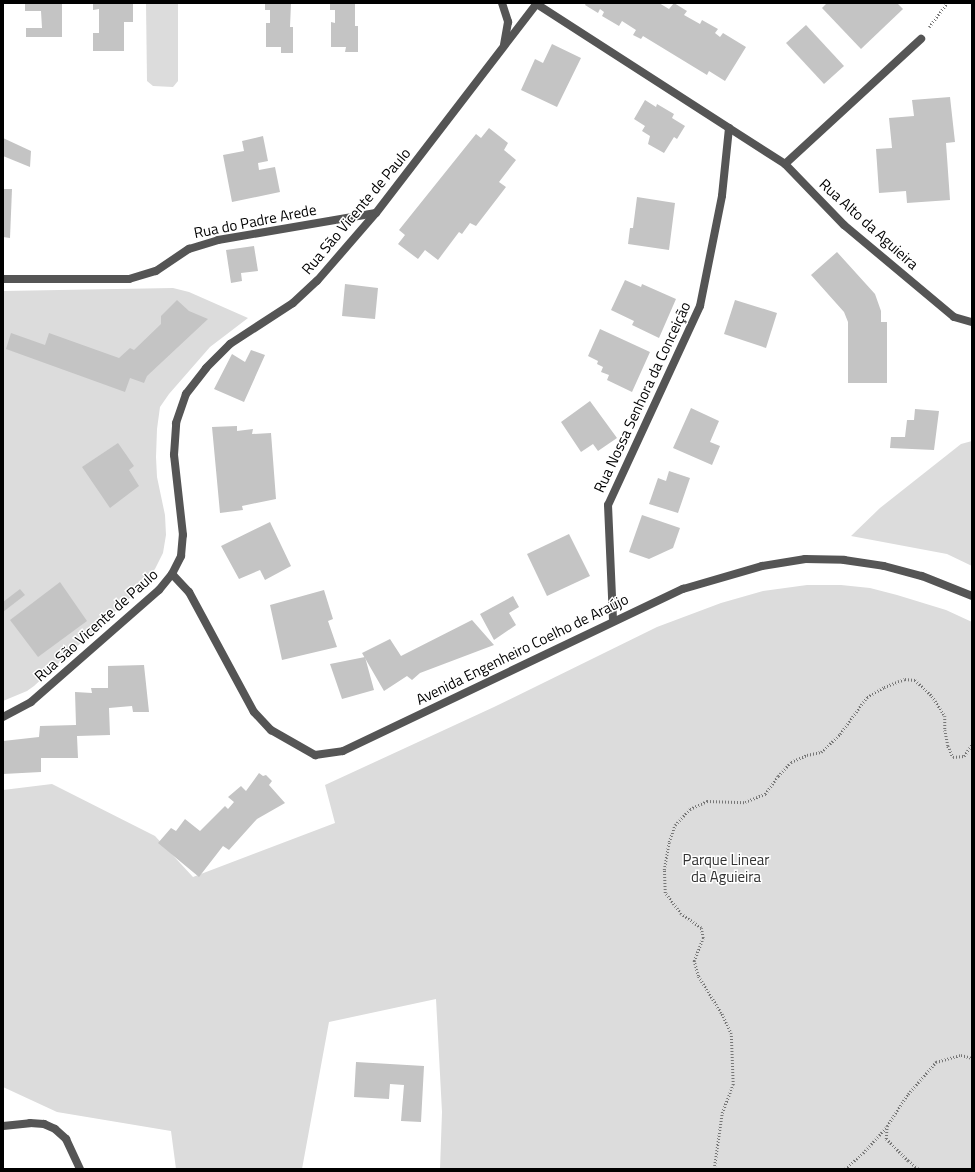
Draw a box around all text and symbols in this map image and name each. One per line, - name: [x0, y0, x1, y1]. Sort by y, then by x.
- street label: Rua São Vicente de Paulo: [298, 144, 414, 278]
- street label: Rua Alto da Aguieira: [816, 175, 922, 273]
- street label: Rua do Padre Arede: [192, 200, 318, 242]
- street label: Rua Nossa Senhora da Conceição: [590, 299, 694, 495]
- street label: Rua São Vicente de Paulo: [31, 565, 161, 685]
- street label: Avenida Engenheiro Coelho de Araújo: [413, 590, 631, 708]
- park label: Parque Linear da Aguieira: [683, 850, 769, 885]

